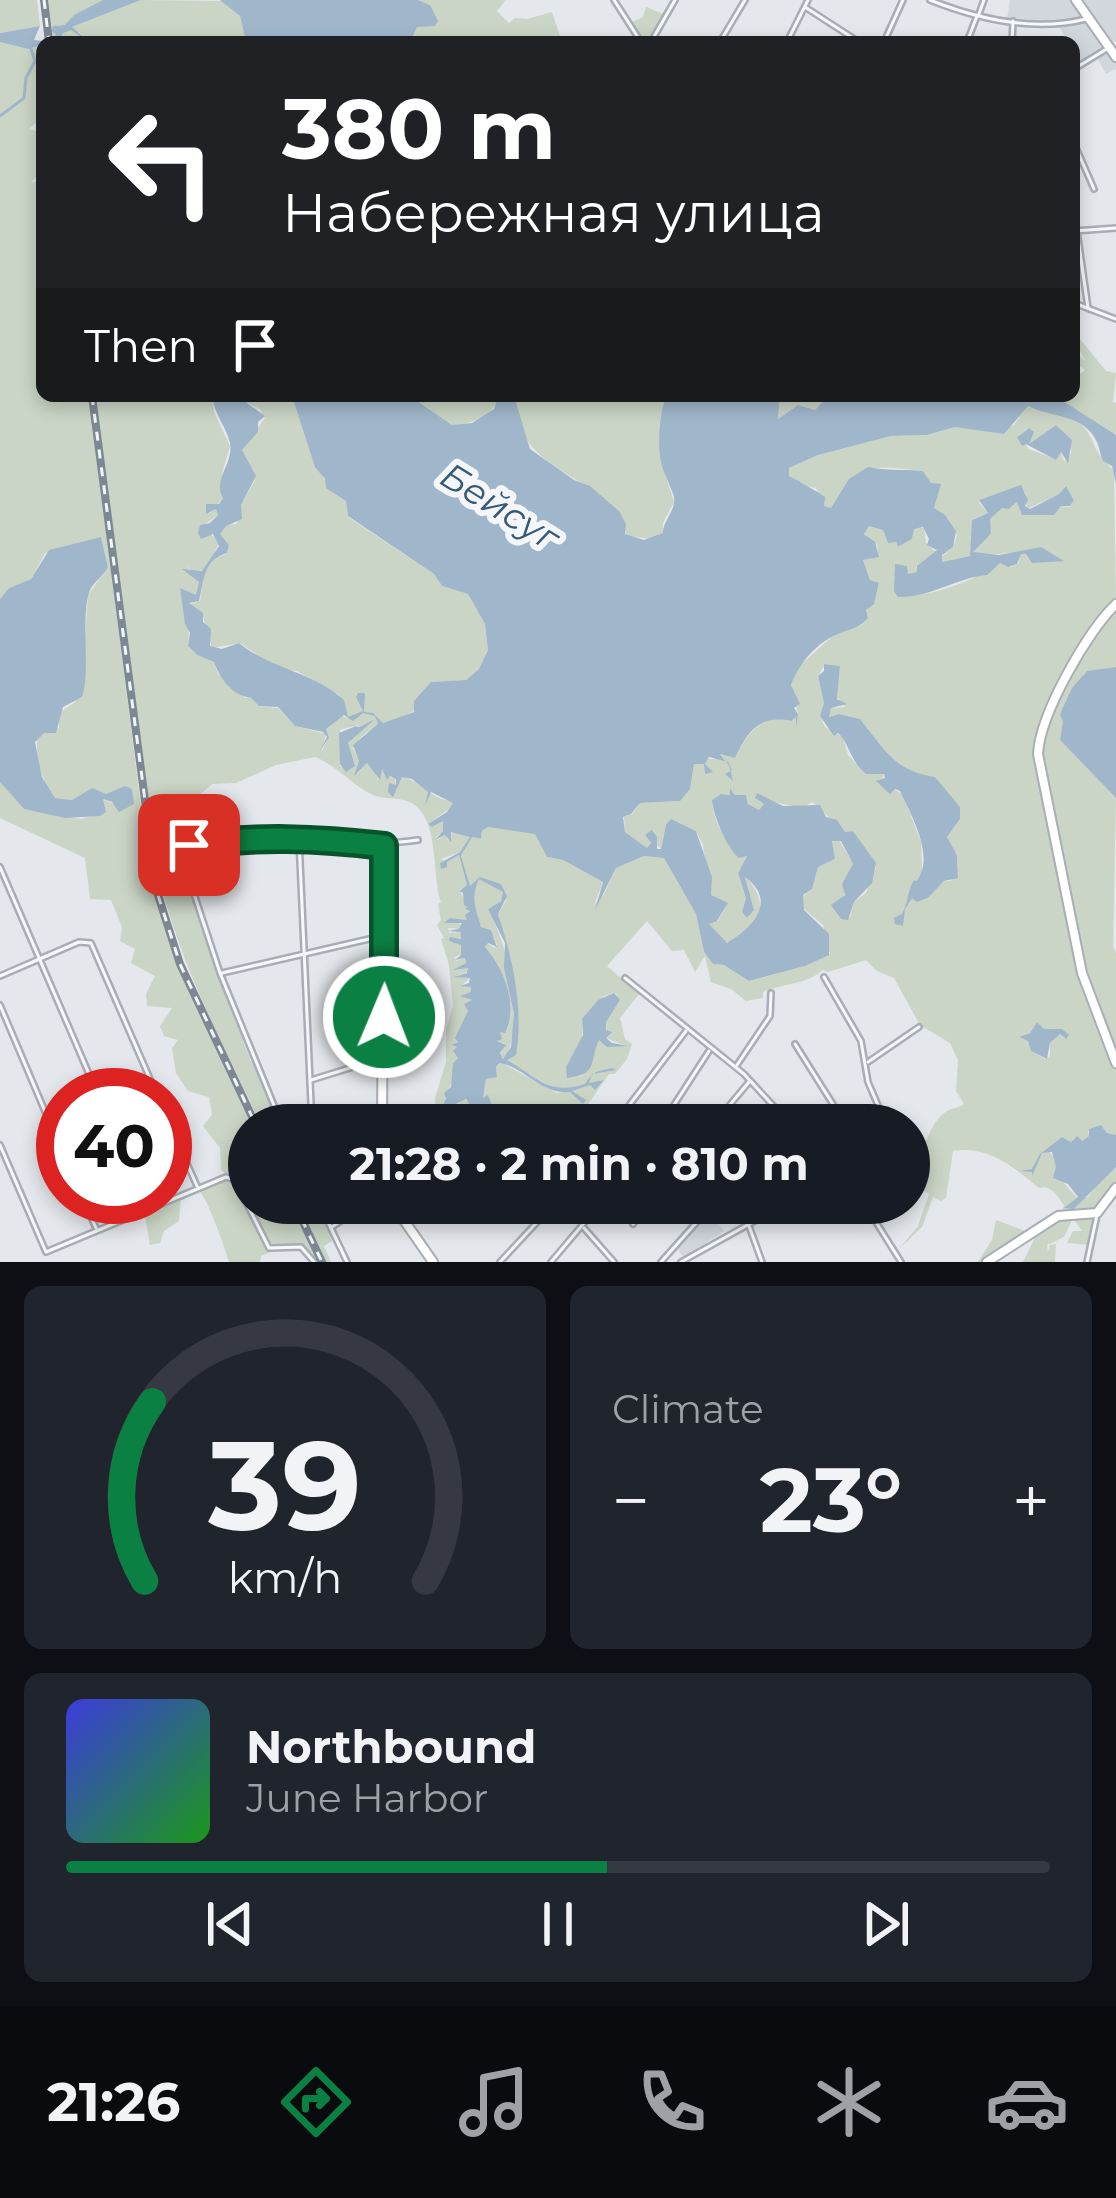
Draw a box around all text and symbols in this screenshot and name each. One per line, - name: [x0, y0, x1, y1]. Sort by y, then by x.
- text: 380 m: [282, 78, 556, 180]
- icon: left: [84, 84, 240, 240]
- text: Набережная улица: [282, 180, 824, 246]
- icon: arrive: [222, 312, 288, 378]
- text: Then: [84, 318, 198, 373]
- water label: Бейсуг: [433, 453, 569, 560]
- pin: [138, 794, 240, 896]
- icon: arrive: [156, 812, 222, 878]
- position arrow: [321, 954, 447, 1080]
- speed limit sign: 40: [36, 1068, 192, 1224]
- text: 21:28 · 2 min · 810 m: [349, 1136, 809, 1191]
- text: Climate: [612, 1385, 764, 1433]
- text: 39: [207, 1409, 362, 1561]
- text: 23°: [760, 1445, 902, 1555]
- text: −: [612, 1460, 650, 1541]
- text: +: [1012, 1460, 1050, 1541]
- text: km/h: [228, 1550, 342, 1603]
- text: Northbound: [246, 1719, 536, 1774]
- text: June Harbor: [246, 1774, 488, 1822]
- icon: previous: [197, 1891, 263, 1957]
- icon: pause: [525, 1891, 591, 1957]
- icon: next: [853, 1891, 919, 1957]
- icon: directions: [274, 2060, 358, 2144]
- icon: music: [452, 2060, 536, 2144]
- icon: phone: [630, 2060, 714, 2144]
- icon: climate: [807, 2060, 891, 2144]
- icon: car: [985, 2060, 1069, 2144]
- text: 21:26: [47, 2069, 180, 2135]

